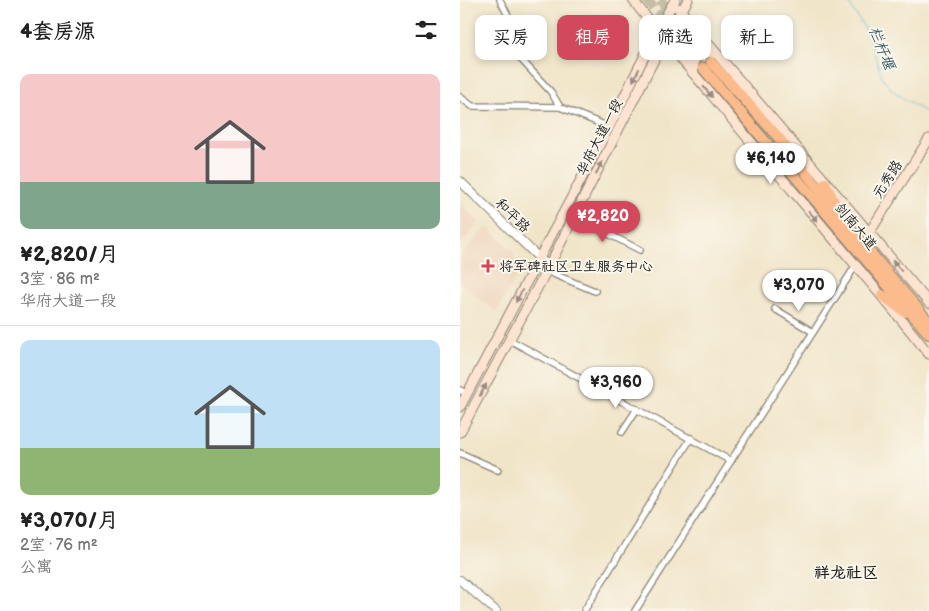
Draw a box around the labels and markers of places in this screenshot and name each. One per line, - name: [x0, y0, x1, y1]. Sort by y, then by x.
- pin: ¥6,140: [730, 142, 812, 185]
- pin: ¥2,820: [562, 200, 644, 243]
- place label: 将军碑社区卫生服务中心: [499, 258, 653, 275]
- marker: 将军碑社区卫生服务中心: [481, 259, 495, 273]
- pin: ¥3,070: [758, 270, 840, 312]
- pin: ¥3,960: [575, 366, 657, 409]

